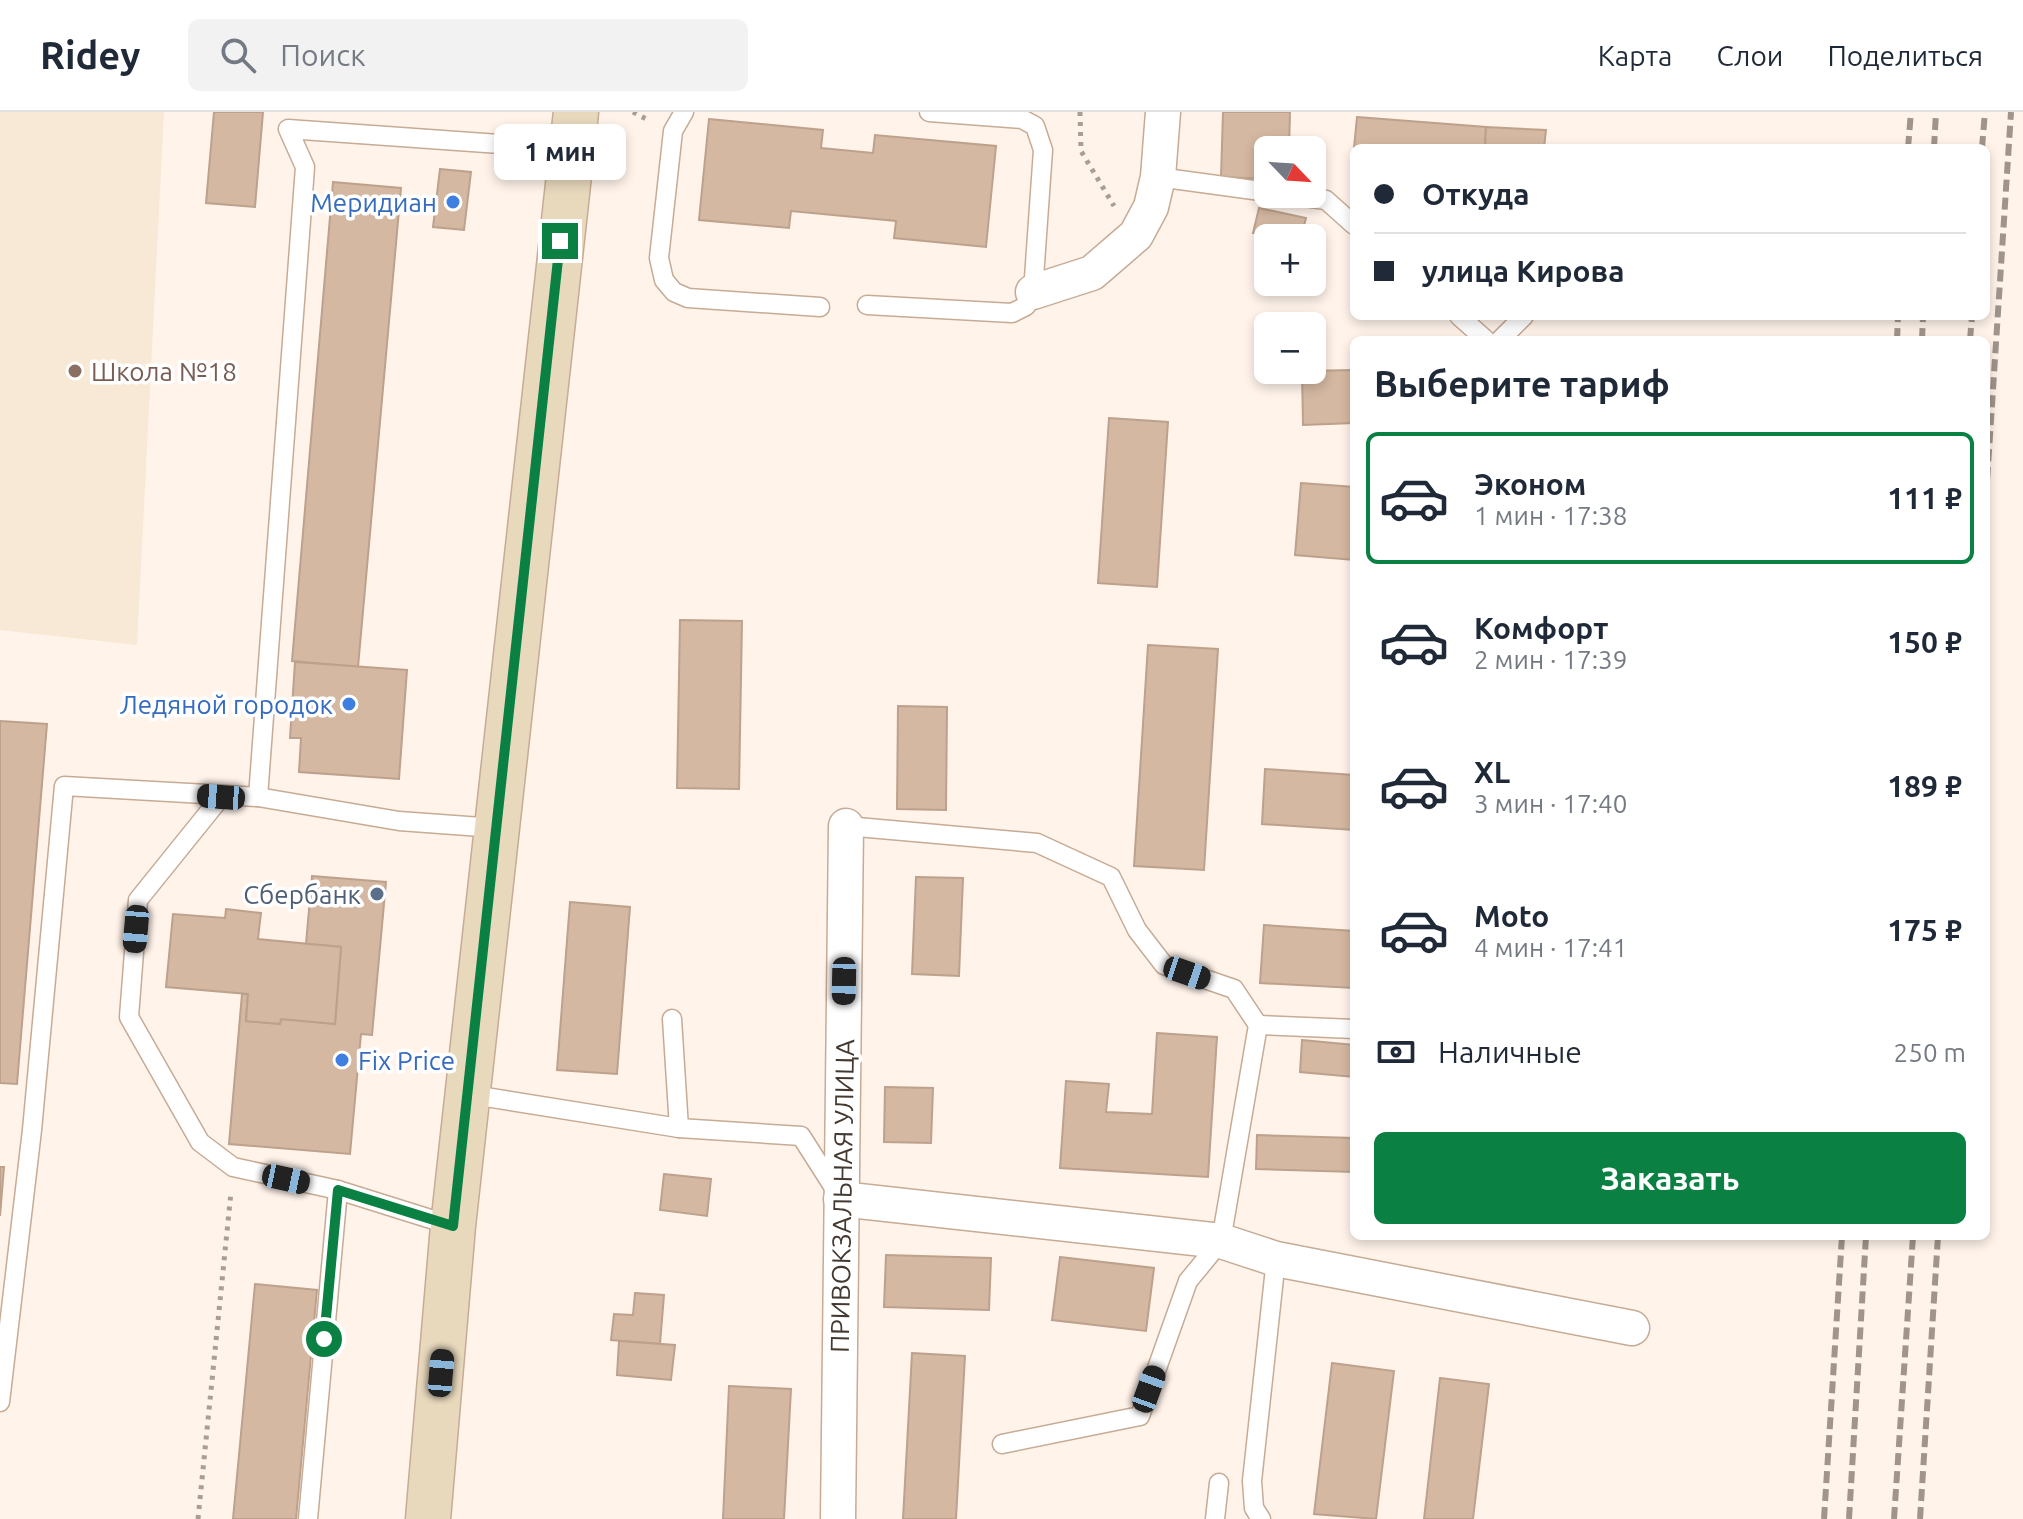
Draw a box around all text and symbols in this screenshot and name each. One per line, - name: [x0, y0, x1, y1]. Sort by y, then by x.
- search box: [188, 19, 748, 91]
- icon: search: [216, 33, 260, 77]
- text: Ridey: [40, 34, 140, 76]
- text: Поиск: [280, 38, 366, 72]
- text: Карта: [1598, 40, 1672, 71]
- text: Слои: [1716, 40, 1783, 71]
- text: Поделиться: [1827, 40, 1983, 71]
- callout: 1 мин: [494, 125, 626, 181]
- north arrow: [1254, 136, 1326, 208]
- map controls: [1254, 136, 1326, 384]
- text: 1 мин: [524, 137, 596, 166]
- text: Откуда: [1422, 177, 1530, 211]
- place label: Меридиан: [310, 188, 437, 217]
- marker: Меридиан: [444, 193, 462, 211]
- route end: [542, 223, 578, 259]
- button: +: [1254, 224, 1326, 296]
- text: улица Кирова: [1422, 254, 1624, 288]
- button: −: [1254, 312, 1326, 384]
- place label: Школа №18: [91, 357, 237, 386]
- marker: Школа №18: [66, 362, 84, 380]
- text: Выберите тариф: [1374, 363, 1670, 404]
- icon: car: [1378, 462, 1450, 534]
- text: Эконом: [1474, 467, 1586, 501]
- text: 111 ₽: [1887, 481, 1962, 515]
- text: 1 мин · 17:38: [1474, 501, 1627, 530]
- icon: car: [1378, 606, 1450, 678]
- text: Комфорт: [1474, 611, 1608, 645]
- text: 150 ₽: [1887, 625, 1962, 659]
- text: 2 мин · 17:39: [1474, 645, 1627, 674]
- place label: Ледяной городок: [120, 690, 333, 719]
- marker: Ледяной городок: [340, 695, 358, 713]
- icon: car: [1378, 750, 1450, 822]
- text: XL: [1474, 755, 1510, 789]
- text: 189 ₽: [1887, 769, 1962, 803]
- car: [196, 783, 246, 811]
- text: 3 мин · 17:40: [1474, 789, 1627, 818]
- place label: Сбербанк: [243, 880, 361, 909]
- marker: Сбербанк: [368, 885, 386, 903]
- icon: car: [1378, 894, 1450, 966]
- text: Moto: [1474, 899, 1549, 933]
- car: [122, 904, 150, 954]
- text: 175 ₽: [1887, 913, 1962, 947]
- text: 4 мин · 17:41: [1474, 933, 1627, 962]
- car: [1160, 954, 1214, 992]
- car: [832, 957, 856, 1005]
- icon: cash: [1374, 1030, 1418, 1074]
- text: Наличные: [1438, 1035, 1582, 1069]
- text: 250 m: [1894, 1038, 1966, 1067]
- street label: ПРИВОКЗАЛЬНАЯ УЛИЦА: [825, 1039, 859, 1353]
- place label: Fix Price: [358, 1046, 455, 1075]
- marker: Fix Price: [333, 1051, 351, 1069]
- button: Заказать: [1374, 1132, 1966, 1224]
- car: [260, 1162, 312, 1196]
- route start: [306, 1321, 342, 1357]
- car: [427, 1348, 455, 1398]
- car: [1130, 1362, 1168, 1416]

